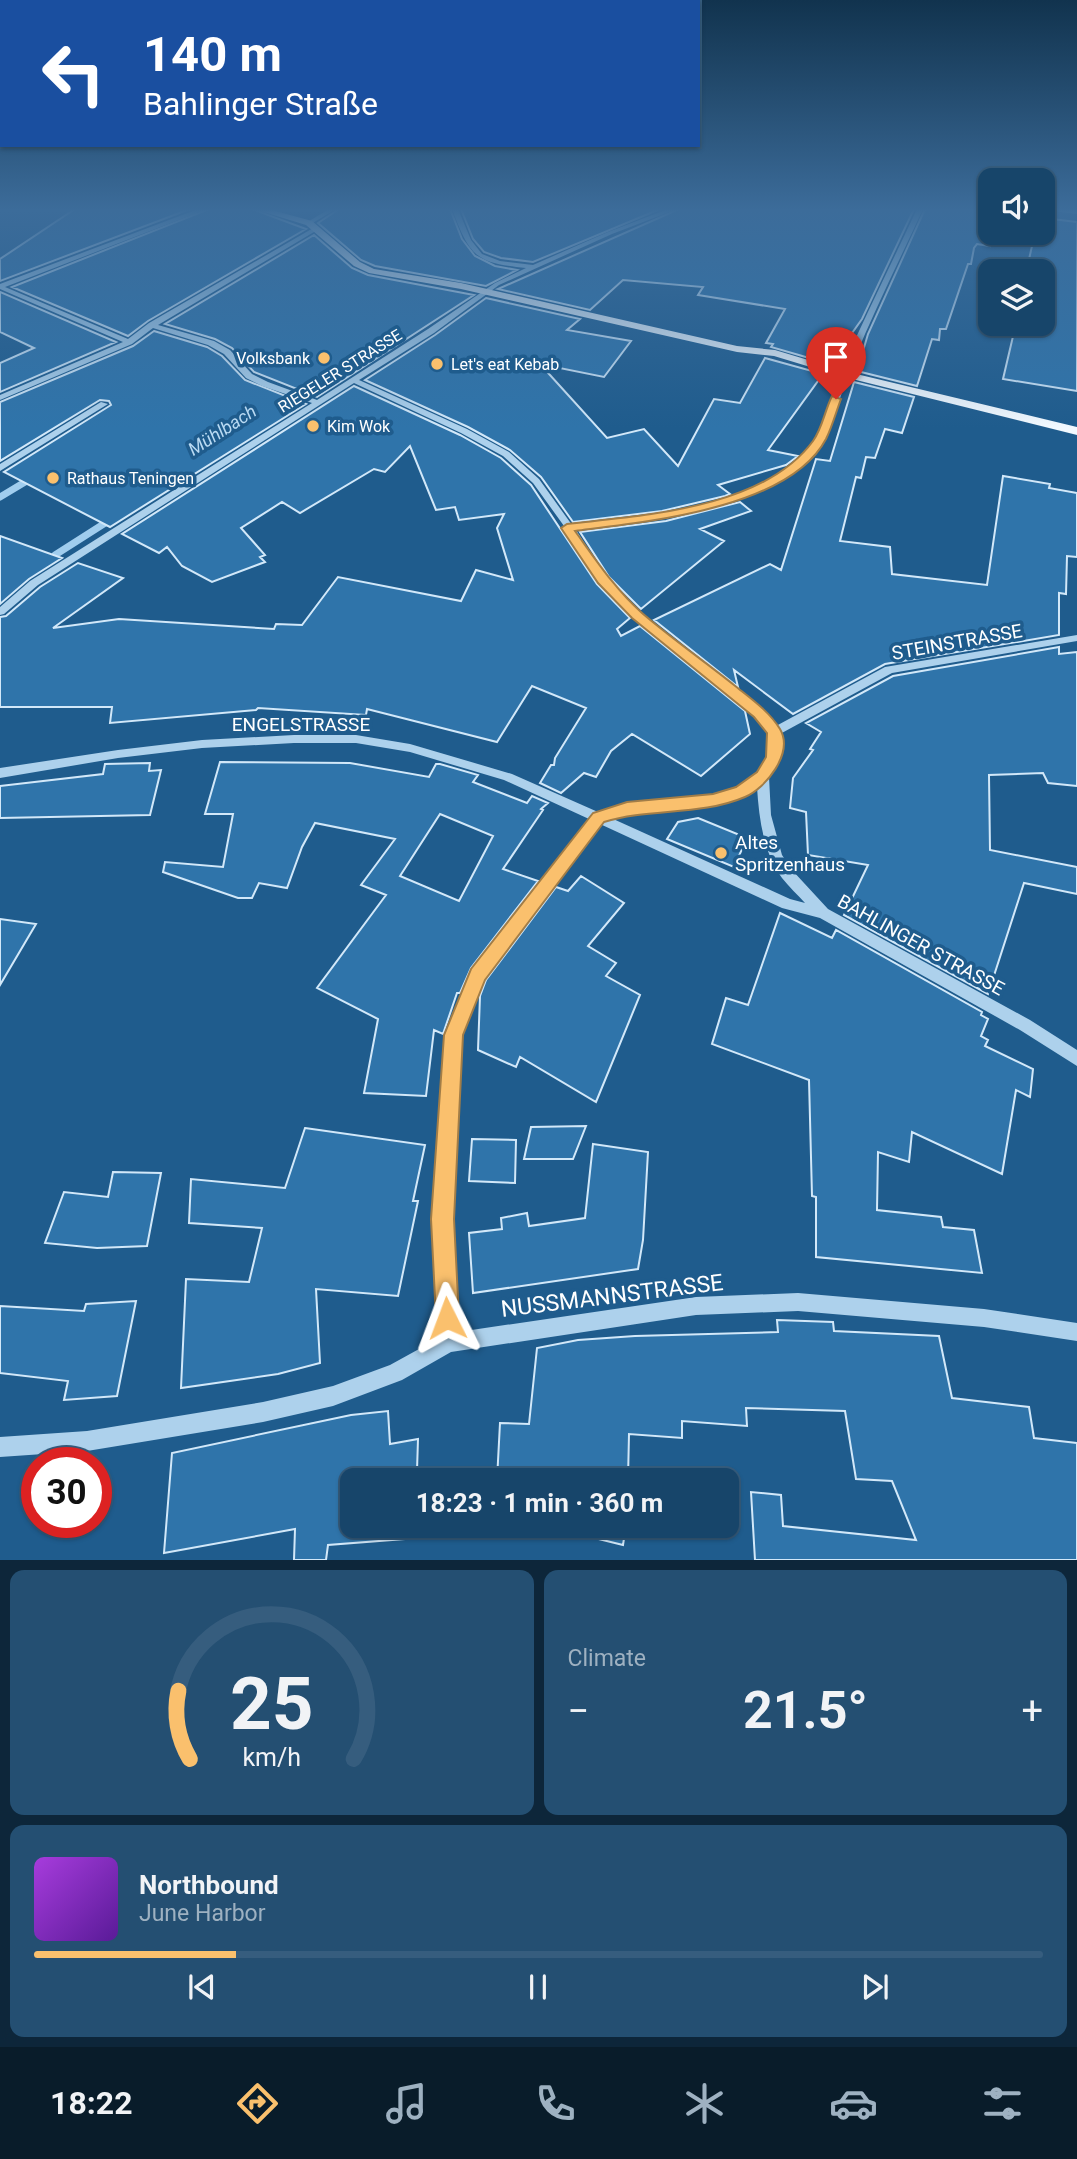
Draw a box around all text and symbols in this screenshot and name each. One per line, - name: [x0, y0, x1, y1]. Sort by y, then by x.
- text: 140 m: [143, 26, 282, 83]
- icon: left: [28, 28, 119, 119]
- text: Bahlinger Straße: [143, 85, 378, 123]
- map controls: [978, 168, 1055, 336]
- button: sound: [978, 168, 1055, 245]
- button: layers: [978, 259, 1055, 336]
- street label: RIEGELER STRASSE: [275, 325, 405, 417]
- pin: [806, 327, 866, 399]
- icon: arrive: [817, 338, 855, 376]
- place label: Volksbank: [236, 349, 311, 368]
- marker: Volksbank: [316, 350, 332, 366]
- place label: Let's eat Kebab: [451, 355, 559, 374]
- marker: Let's eat Kebab: [429, 356, 445, 372]
- water label: Mühlbach: [184, 400, 260, 460]
- place label: Kim Wok: [327, 417, 391, 436]
- marker: Kim Wok: [305, 418, 321, 434]
- place label: Rathaus Teningen: [67, 469, 194, 488]
- marker: Rathaus Teningen: [45, 470, 61, 486]
- street label: STEINSTRASSE: [890, 619, 1024, 665]
- street label: ENGELSTRASSE: [232, 713, 370, 736]
- place label: Altes Spritzenhaus: [735, 831, 845, 876]
- marker: Altes Spritzenhaus: [713, 845, 729, 861]
- street label: BAHLINGER STRASSE: [834, 890, 1009, 1000]
- street label: NUSSMANNSTRASSE: [499, 1269, 725, 1323]
- position arrow: [410, 1281, 484, 1355]
- speed limit sign: 30: [21, 1447, 112, 1538]
- text: 18:23 · 1 min · 360 m: [416, 1488, 663, 1518]
- text: Climate: [568, 1645, 646, 1672]
- text: 25: [230, 1661, 314, 1747]
- text: 21.5°: [743, 1680, 868, 1741]
- text: −: [568, 1689, 589, 1733]
- text: +: [1021, 1689, 1043, 1733]
- text: km/h: [242, 1742, 301, 1771]
- text: Northbound: [139, 1870, 279, 1900]
- text: June Harbor: [139, 1900, 266, 1927]
- icon: previous: [183, 1968, 221, 2006]
- icon: pause: [519, 1968, 557, 2006]
- icon: next: [856, 1968, 894, 2006]
- icon: directions: [233, 2079, 282, 2128]
- icon: music: [382, 2079, 431, 2128]
- icon: phone: [531, 2079, 580, 2128]
- icon: climate: [680, 2079, 729, 2128]
- icon: car: [829, 2079, 878, 2128]
- icon: filters: [978, 2079, 1027, 2128]
- text: 18:22: [50, 2084, 132, 2122]

